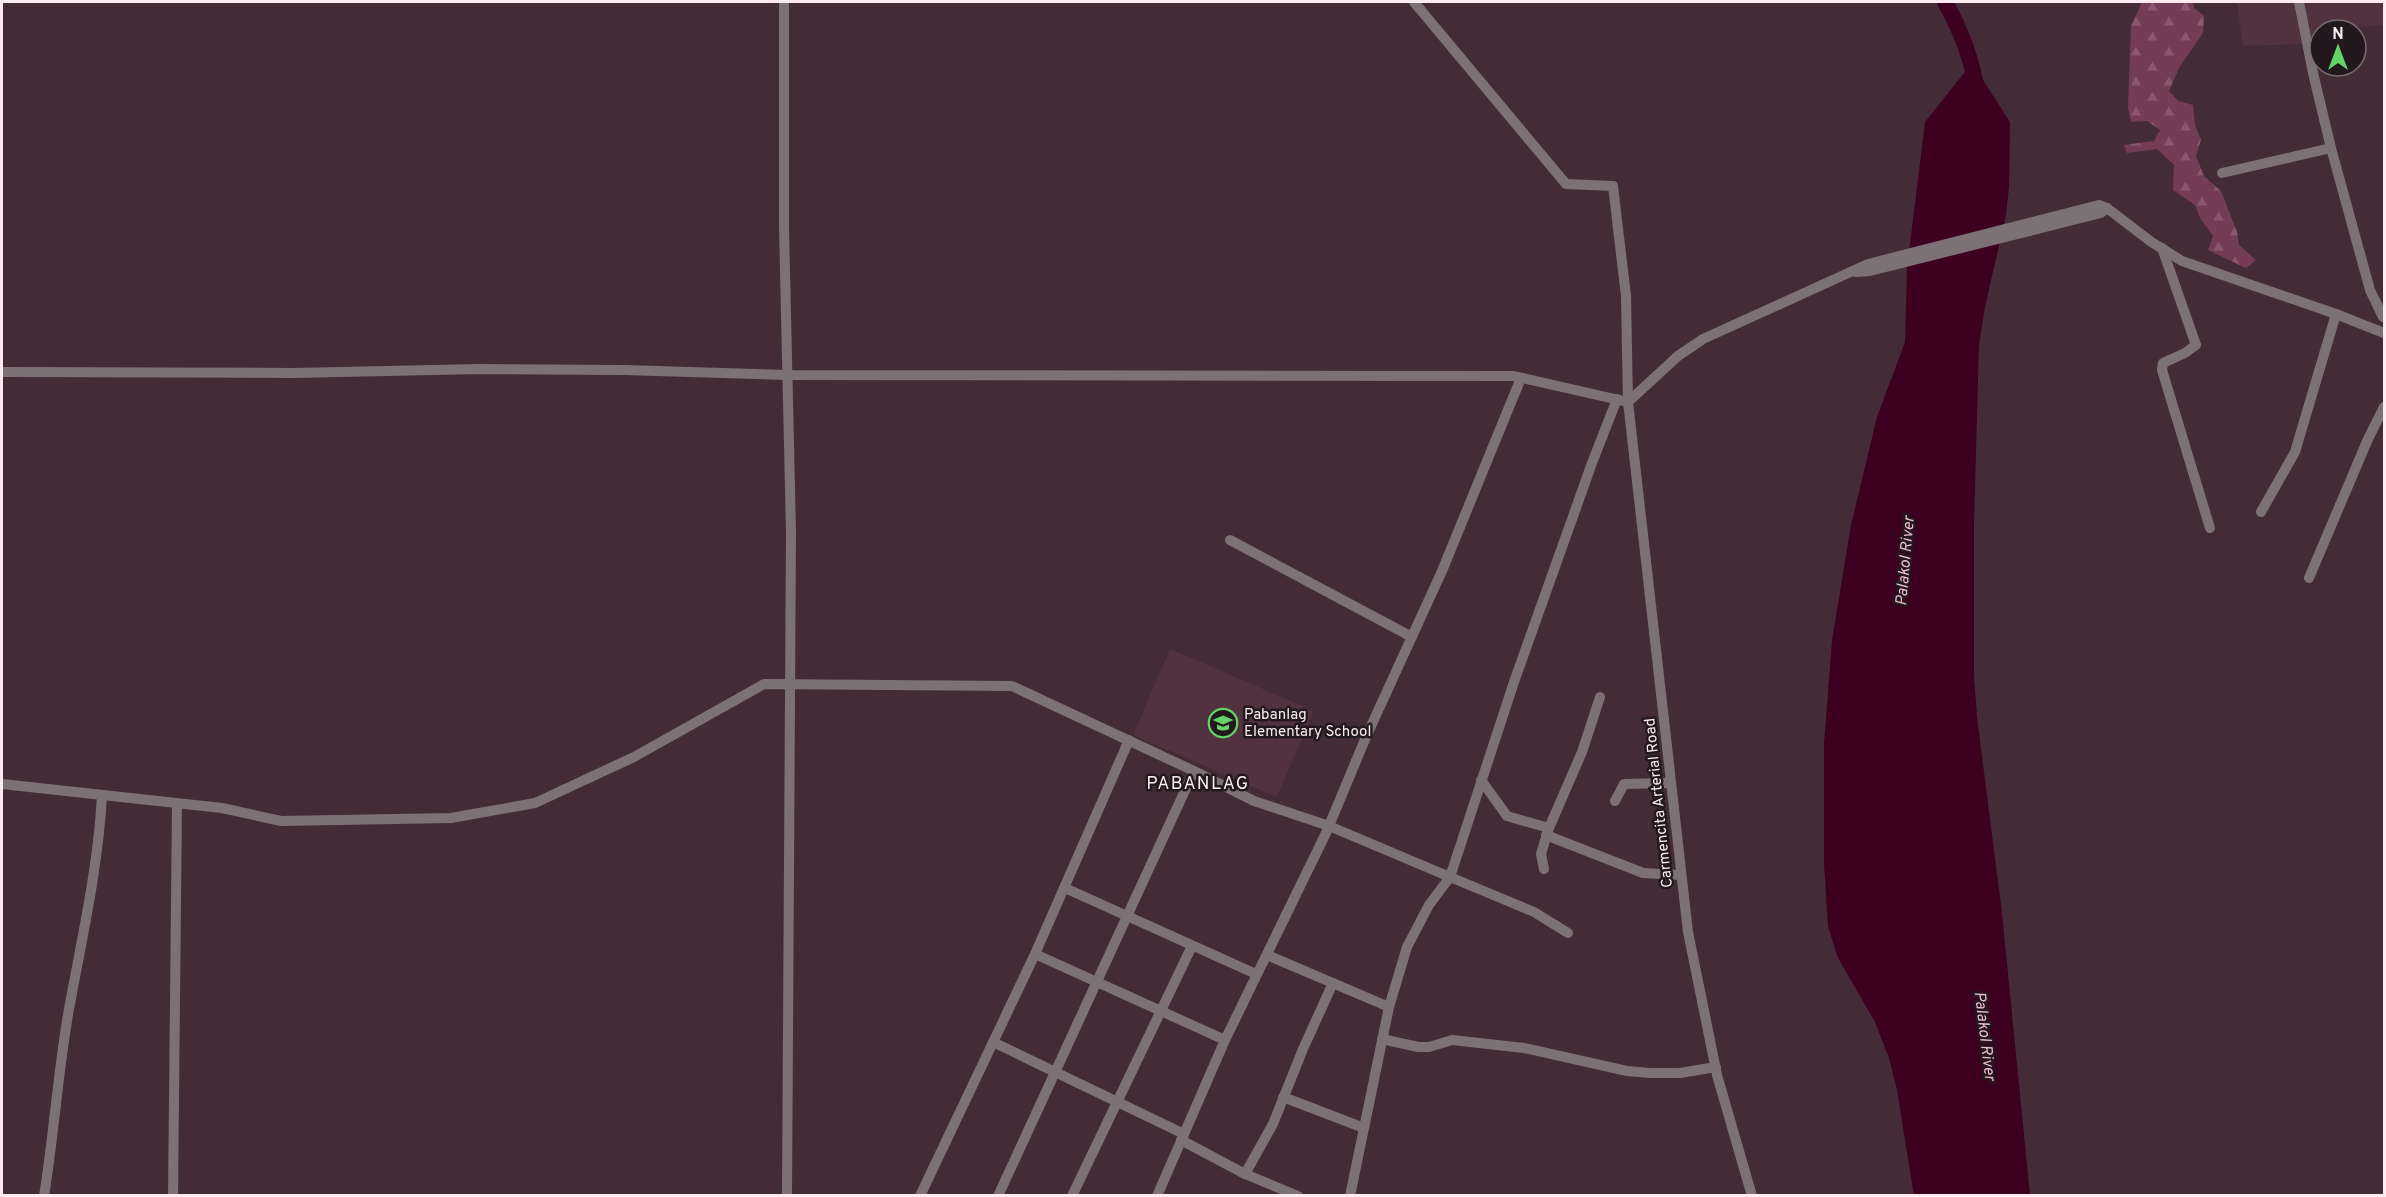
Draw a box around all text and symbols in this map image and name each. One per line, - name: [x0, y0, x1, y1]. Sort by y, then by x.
- north arrow: [2308, 18, 2368, 78]
- text: N: [2332, 25, 2344, 45]
- water label: Palakol River: [1892, 514, 1920, 607]
- place label: Pabanlag Elementary School: [1244, 706, 1371, 742]
- school or university icon: Pabanlag Elementary School: [1207, 707, 1239, 739]
- street label: Carmencita Arterial Road: [1641, 717, 1678, 889]
- district label: PABANLAG: [1146, 773, 1250, 796]
- water label: Palakol River: [1969, 990, 2000, 1084]

